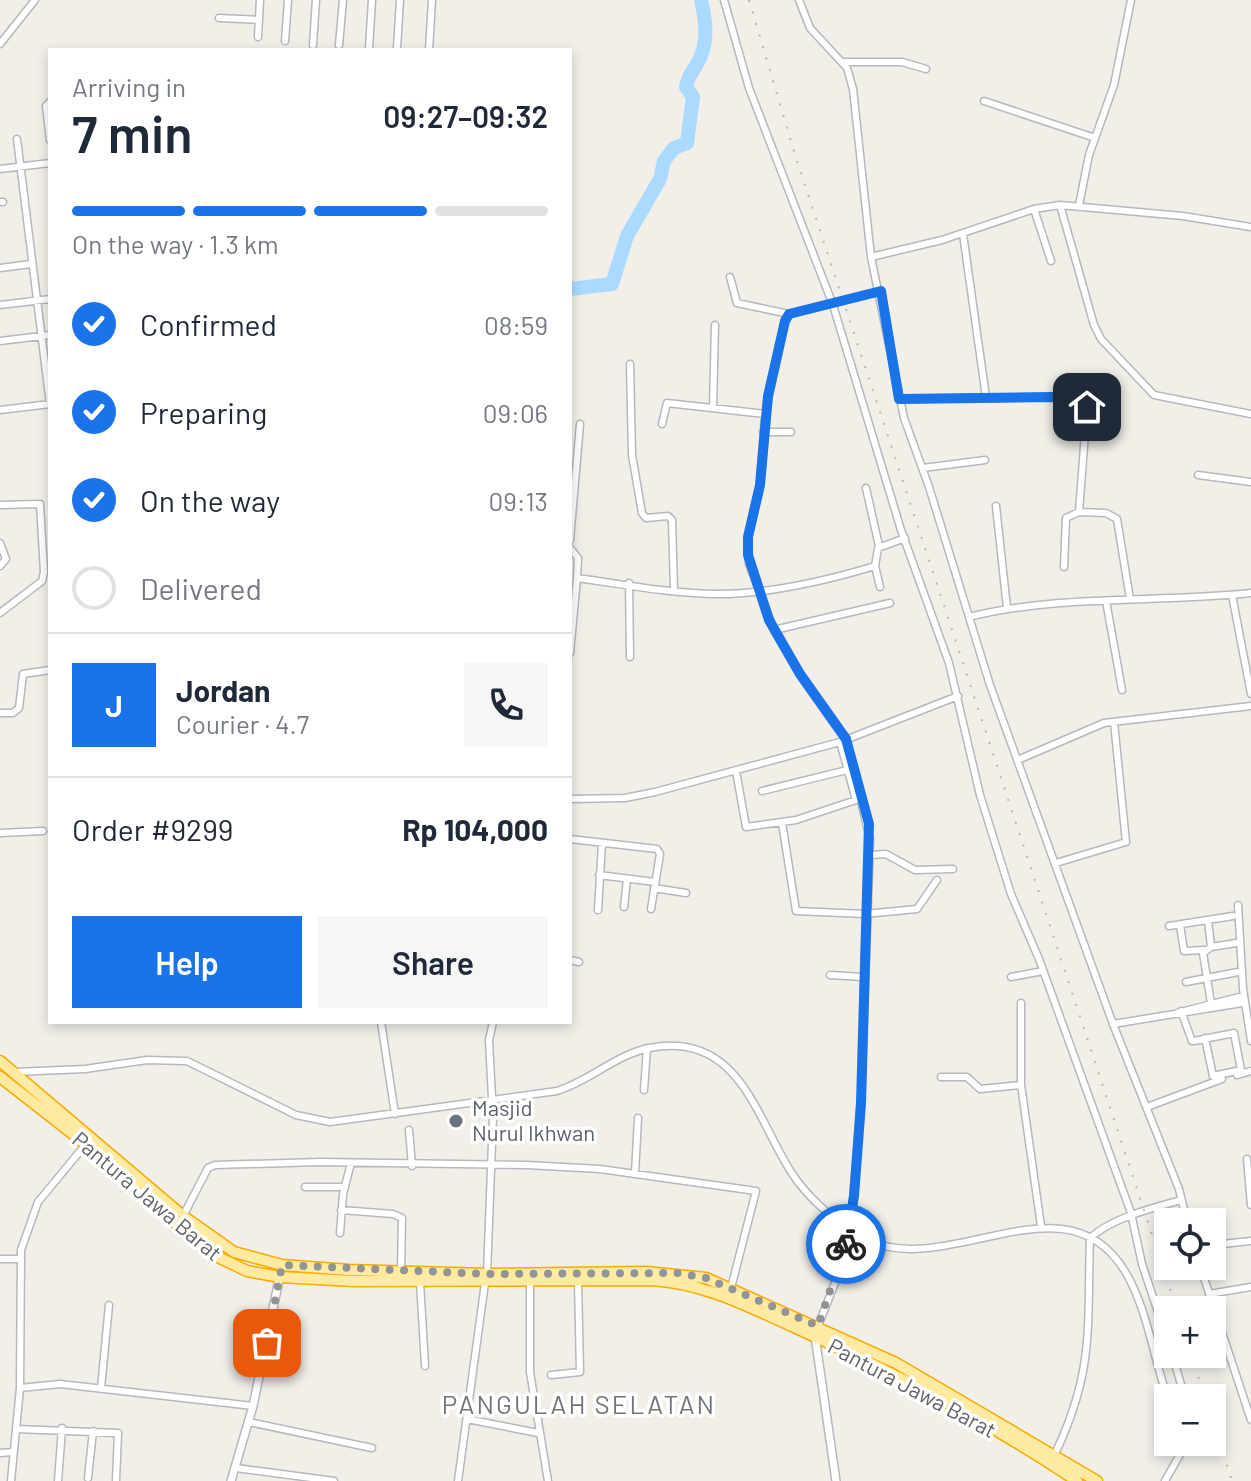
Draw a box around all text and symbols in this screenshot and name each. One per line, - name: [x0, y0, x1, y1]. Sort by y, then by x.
- text: Arriving in: [72, 71, 186, 102]
- text: 09:27–09:32: [383, 98, 548, 134]
- text: 7 min: [72, 101, 192, 163]
- text: On the way · 1.3 km: [72, 228, 279, 259]
- icon: check: [72, 302, 116, 346]
- text: Confirmed: [140, 306, 277, 342]
- text: 08:59: [484, 309, 548, 340]
- pin: [1053, 373, 1121, 441]
- icon: home: [1065, 385, 1109, 429]
- icon: check: [72, 390, 116, 434]
- text: Preparing: [140, 394, 267, 430]
- text: 09:06: [483, 397, 548, 428]
- icon: check: [72, 478, 116, 522]
- text: On the way: [140, 482, 280, 518]
- text: 09:13: [488, 485, 548, 516]
- text: Delivered: [140, 570, 262, 606]
- button: phone: [464, 663, 548, 747]
- text: Jordan: [176, 672, 271, 708]
- text: J: [105, 687, 123, 723]
- text: Courier · 4.7: [176, 708, 309, 739]
- text: Order #9299: [72, 811, 233, 847]
- text: Rp 104,000: [402, 811, 548, 847]
- button: Help: [72, 916, 302, 1008]
- button: Share: [318, 916, 548, 1008]
- place label: Masjid Nurul Ikhwan: [472, 1094, 595, 1145]
- marker: Masjid Nurul Ikhwan: [447, 1112, 465, 1130]
- street label: Pantura Jawa Barat: [68, 1125, 227, 1265]
- courier: [806, 1204, 886, 1284]
- map controls: [1154, 1208, 1226, 1456]
- button: locate: [1154, 1208, 1226, 1280]
- icon: bike: [824, 1222, 868, 1266]
- button: +: [1154, 1296, 1226, 1368]
- pin: [233, 1309, 301, 1377]
- icon: bag: [245, 1321, 289, 1365]
- street label: Pantura Jawa Barat: [824, 1332, 1001, 1442]
- button: −: [1154, 1384, 1226, 1456]
- district label: PANGULAH SELATAN: [442, 1388, 716, 1419]

